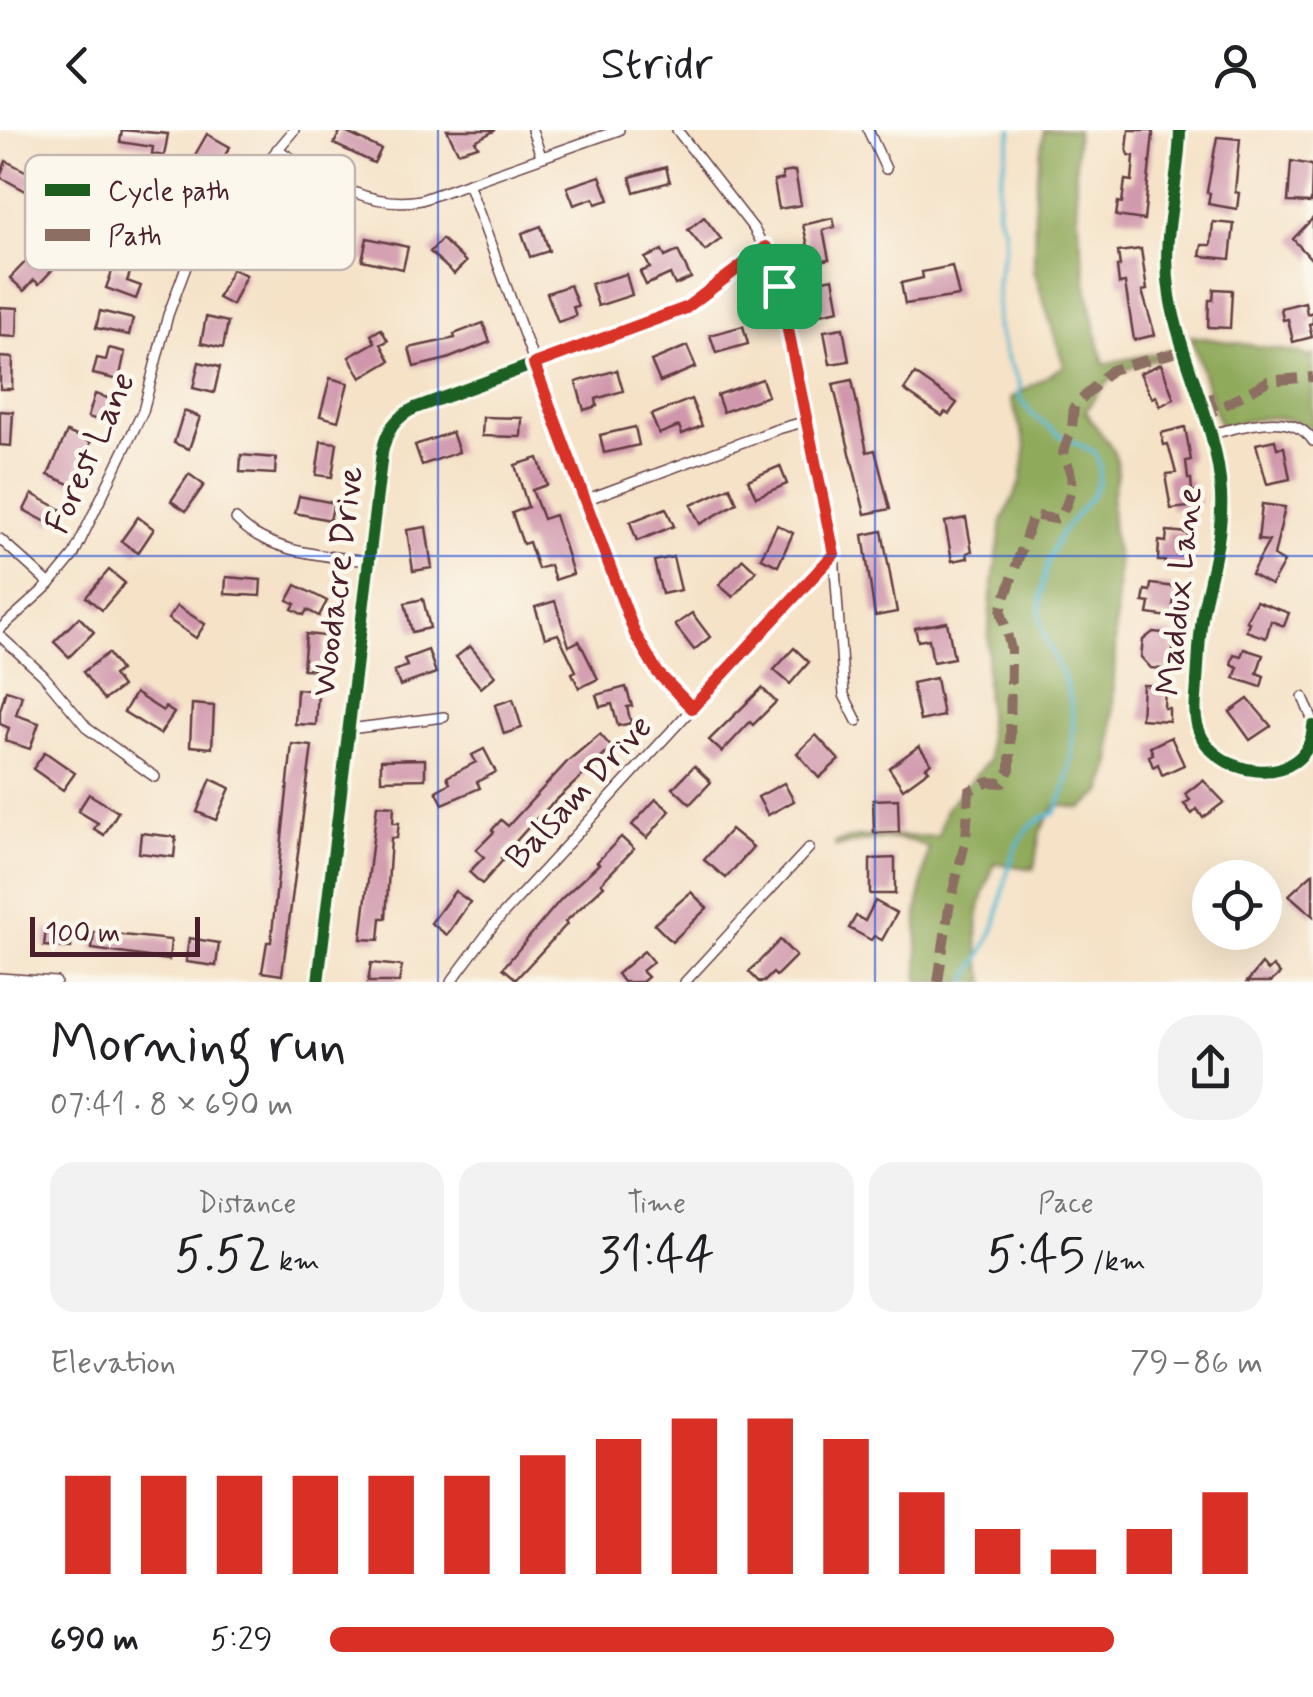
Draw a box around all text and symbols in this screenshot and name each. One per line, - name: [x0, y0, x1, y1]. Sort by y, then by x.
- text: Stridr: [600, 36, 713, 95]
- icon: back: [50, 38, 105, 93]
- icon: person: [1208, 38, 1263, 93]
- legend: [25, 155, 355, 270]
- text: Cycle path: [108, 174, 230, 211]
- text: Path: [108, 219, 162, 256]
- pin: [737, 244, 822, 329]
- icon: arrive: [752, 259, 807, 314]
- street label: Forest Lane: [35, 365, 147, 541]
- street label: Woodacre Drive: [301, 463, 375, 699]
- street label: Maddux Lane: [1146, 484, 1214, 698]
- street label: Balsam Drive: [496, 705, 663, 880]
- map controls: [1192, 860, 1282, 950]
- button: locate: [1192, 860, 1282, 950]
- scale bar: [30, 912, 200, 956]
- text: 100 m: [45, 916, 120, 953]
- text: Morning run: [50, 1010, 347, 1082]
- button: share: [1158, 1015, 1263, 1120]
- text: 07:41 · 8 × 690 m: [50, 1084, 293, 1126]
- text: Distance: [198, 1186, 296, 1223]
- text: Time: [627, 1186, 686, 1223]
- text: Pace: [1038, 1186, 1094, 1223]
- text: 5.52: [175, 1223, 271, 1289]
- text: 31:44: [598, 1223, 715, 1289]
- text: 5:45: [986, 1223, 1085, 1289]
- text: km: [271, 1244, 320, 1281]
- text: /km: [1085, 1244, 1146, 1281]
- text: Elevation: [50, 1342, 176, 1384]
- text: 79–86 m: [1130, 1342, 1263, 1384]
- text: 690 m: [50, 1619, 139, 1661]
- text: 5:29: [210, 1619, 273, 1661]

